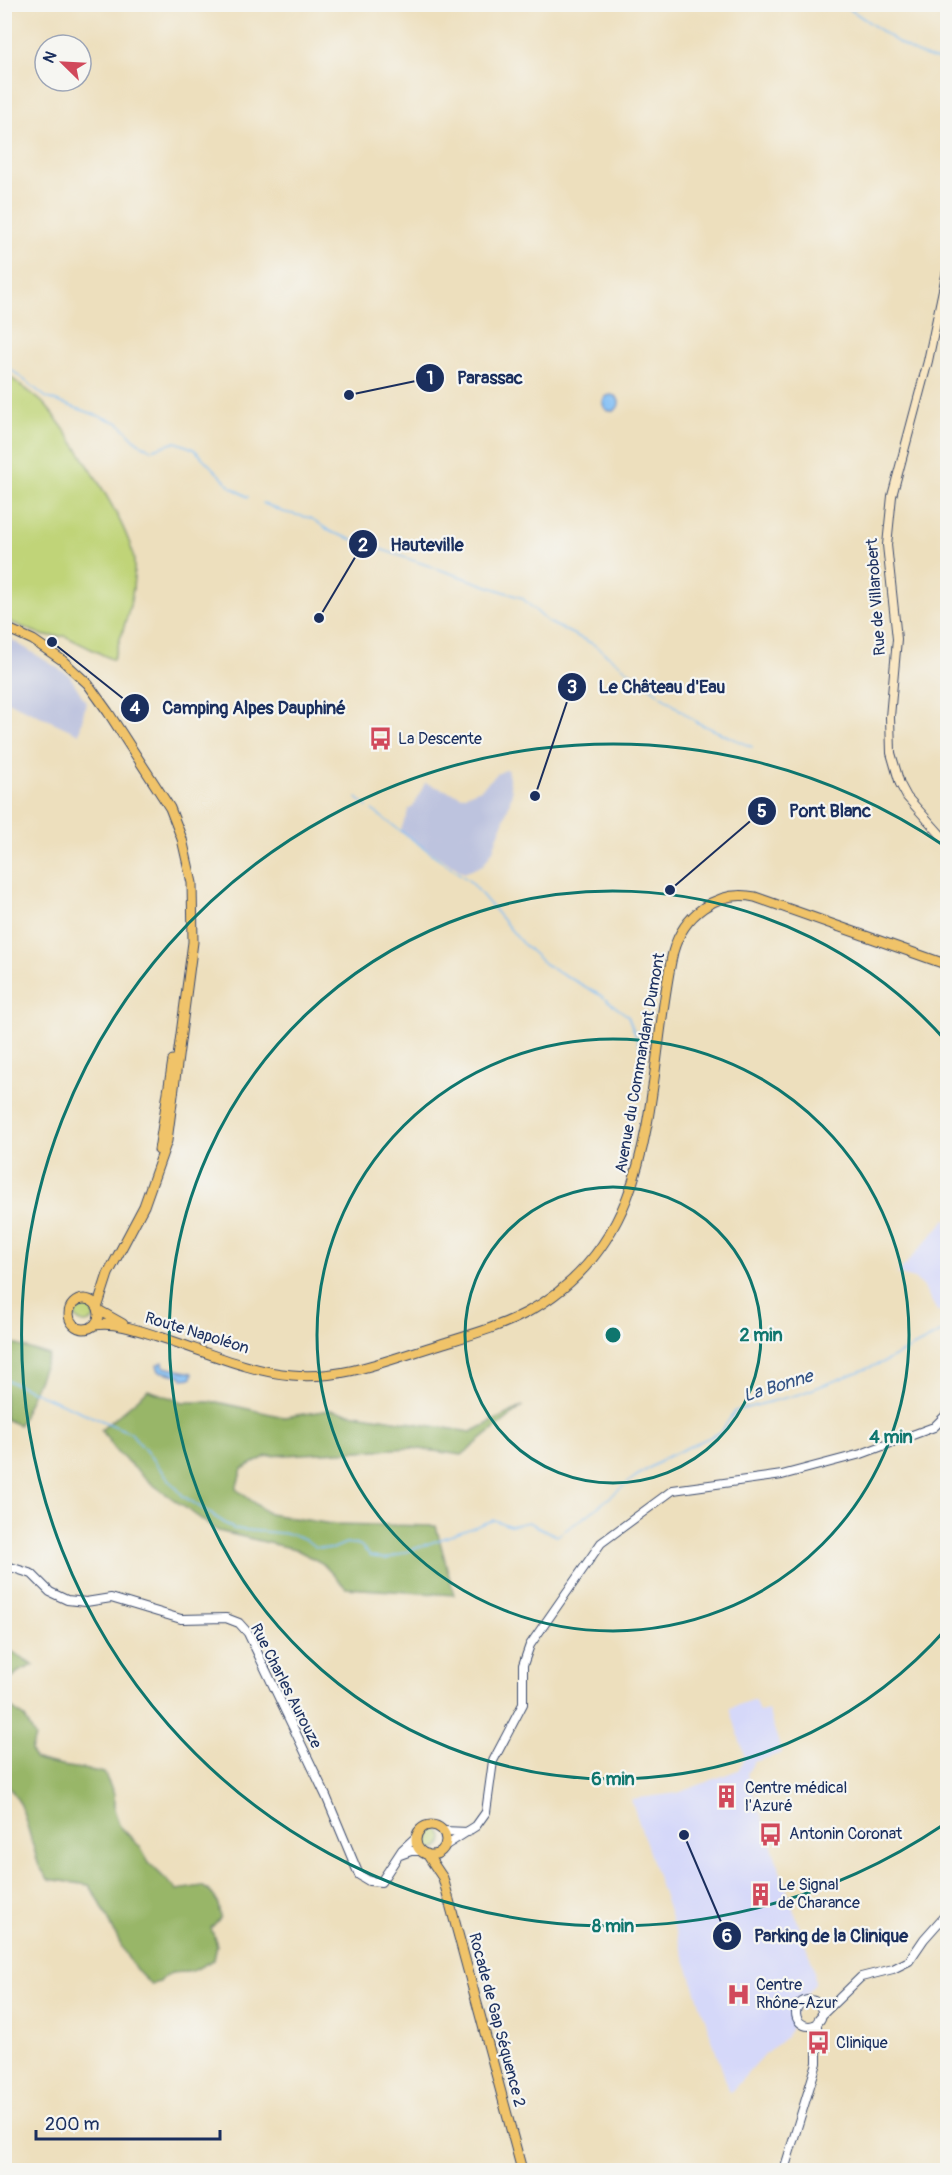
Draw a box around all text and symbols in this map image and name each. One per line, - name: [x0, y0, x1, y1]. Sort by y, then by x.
- north arrow: [33, 33, 93, 93]
- text: N: [39, 48, 62, 66]
- callout: Parassac: [415, 360, 535, 396]
- text: 1: [426, 367, 434, 390]
- text: Parassac: [457, 367, 523, 390]
- callout: Hauteville: [348, 526, 475, 562]
- text: 2: [358, 534, 368, 557]
- text: Hauteville: [390, 534, 465, 557]
- street label: Rue de Villarobert: [862, 537, 890, 656]
- callout: Le Château d'Eau: [557, 669, 738, 705]
- text: 3: [567, 676, 577, 699]
- text: Le Château d'Eau: [599, 676, 725, 699]
- callout: Camping Alpes Dauphiné: [120, 690, 358, 726]
- text: 4: [130, 697, 141, 720]
- text: Camping Alpes Dauphiné: [162, 697, 346, 720]
- bus stop icon: La Descente: [367, 726, 393, 752]
- place label: La Descente: [398, 729, 482, 749]
- callout: Pont Blanc: [747, 793, 884, 829]
- text: 5: [757, 800, 767, 823]
- text: Pont Blanc: [789, 800, 871, 823]
- street label: Avenue du Commandant Dumont: [611, 951, 669, 1175]
- street label: Route Napoléon: [142, 1308, 252, 1358]
- text: 2 min: [739, 1324, 783, 1347]
- centre of rings: [603, 1325, 623, 1345]
- water label: La Bonne: [741, 1364, 818, 1407]
- text: 4 min: [869, 1426, 913, 1449]
- street label: Rue Charles Aurouze: [246, 1620, 326, 1752]
- text: 6 min: [591, 1768, 635, 1791]
- place label: Centre médical l'Azuré: [745, 1778, 847, 1816]
- building icon: Centre médical l'Azuré: [714, 1784, 740, 1810]
- bus stop icon: Antonin Coronat: [758, 1821, 784, 1847]
- place label: Antonin Coronat: [789, 1824, 903, 1844]
- place label: Le Signal de Charance: [778, 1875, 860, 1913]
- building icon: Le Signal de Charance: [747, 1881, 773, 1907]
- text: 8 min: [592, 1915, 634, 1938]
- callout: Parking de la Clinique: [712, 1918, 920, 1954]
- text: 6: [722, 1925, 732, 1948]
- text: Parking de la Clinique: [754, 1925, 909, 1948]
- street label: Rocade de Gap Séquence 2: [464, 1931, 530, 2109]
- place label: Centre Rhône-Azur: [756, 1975, 838, 2013]
- hospital icon: Centre Rhône-Azur: [725, 1981, 751, 2007]
- bus stop icon: Clinique: [805, 2030, 831, 2056]
- place label: Clinique: [836, 2033, 888, 2053]
- scale bar: [36, 2103, 220, 2141]
- text: 200 m: [45, 2113, 100, 2136]

